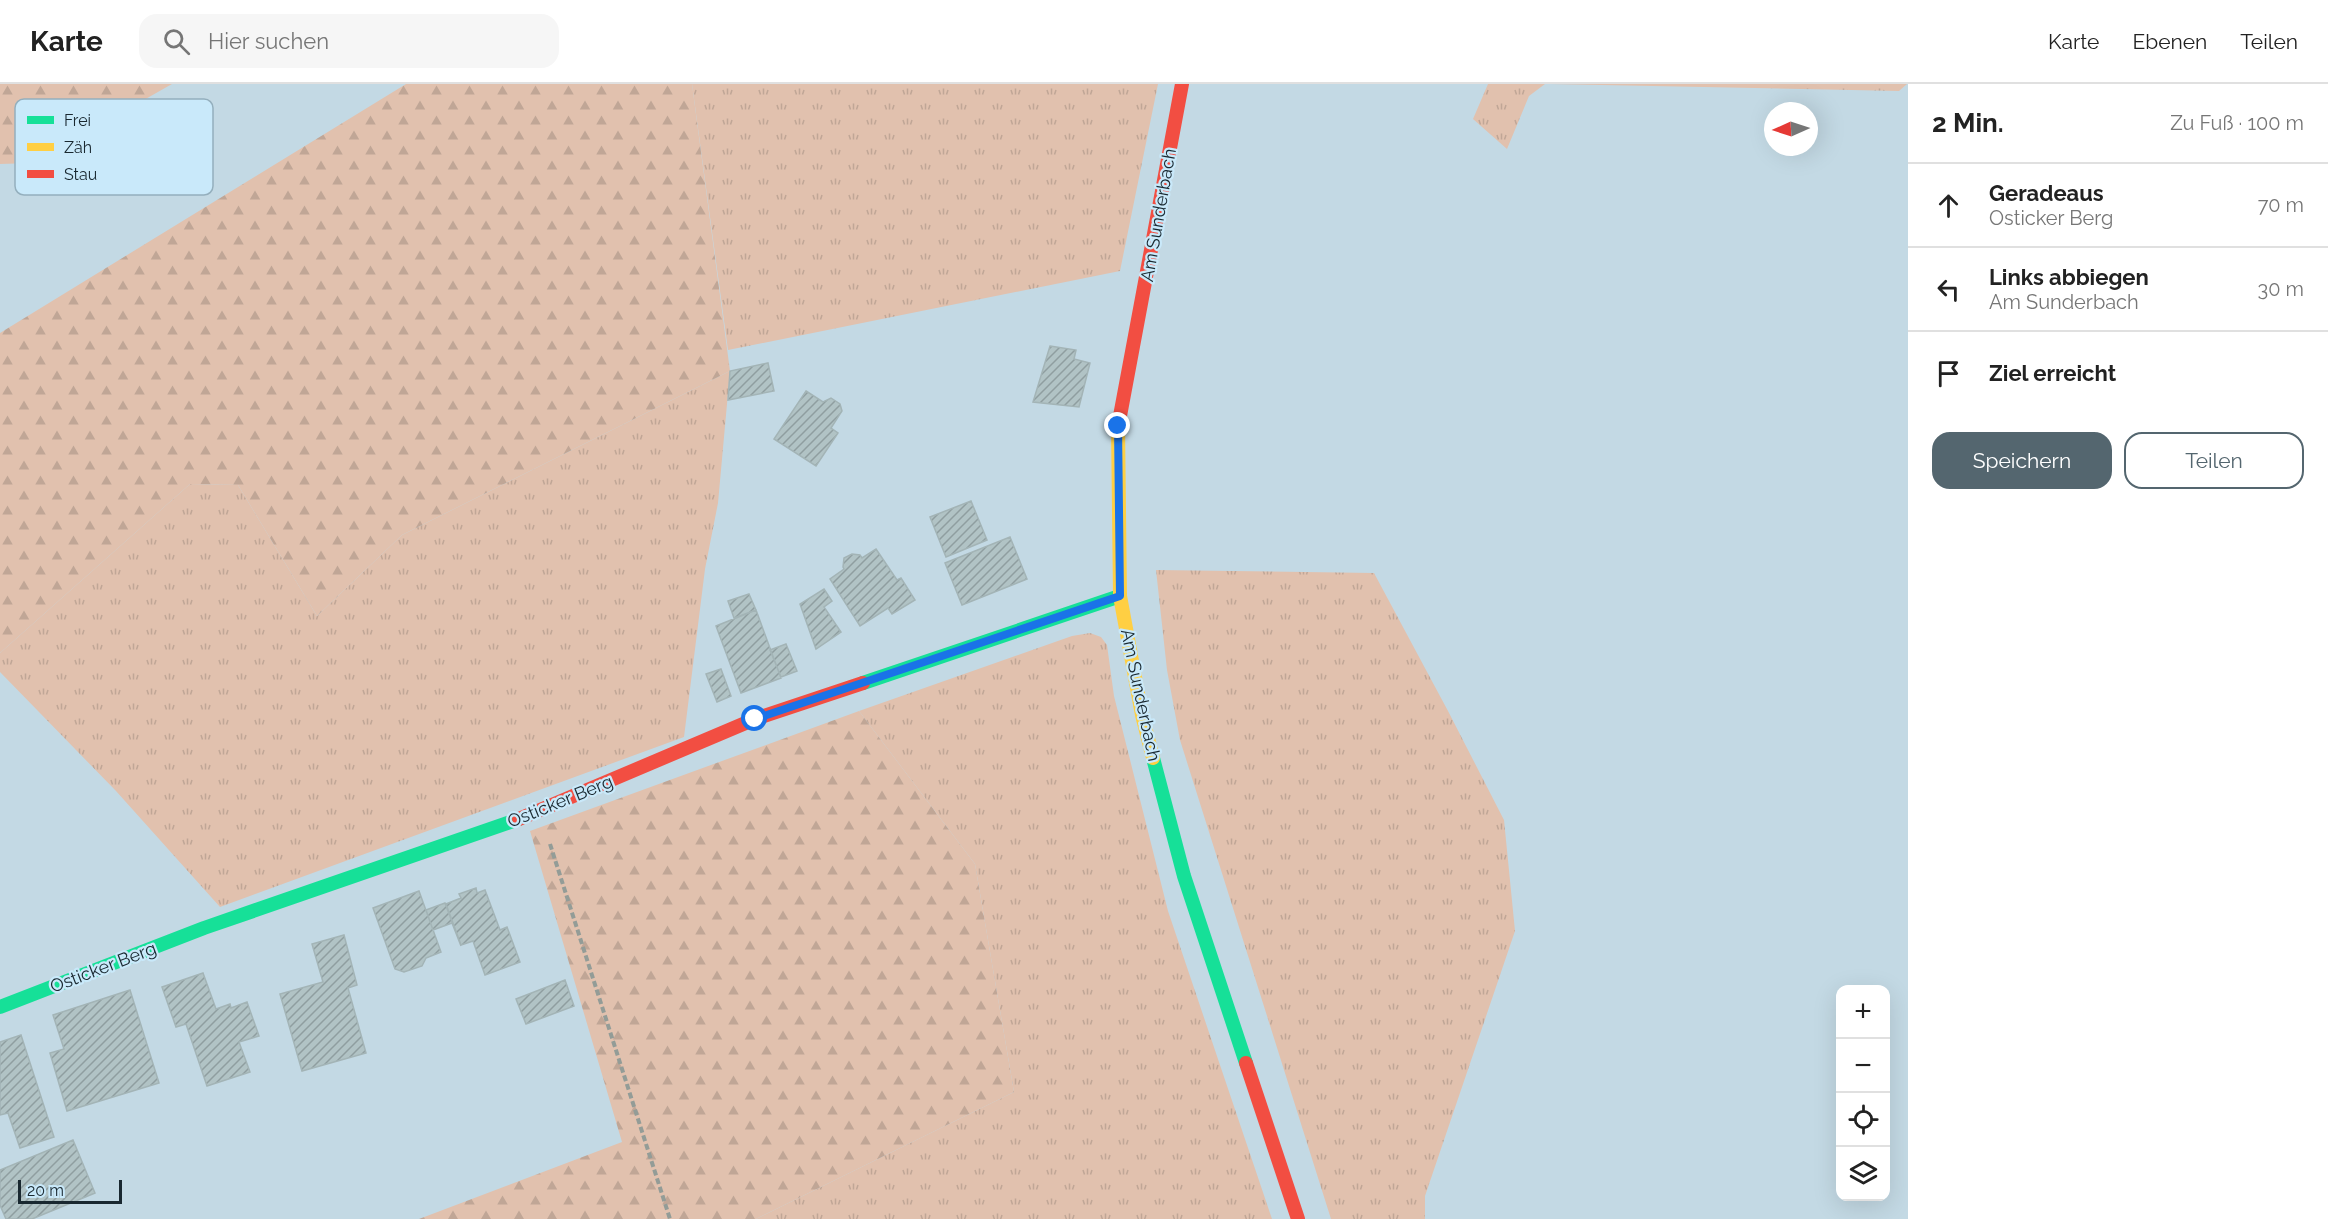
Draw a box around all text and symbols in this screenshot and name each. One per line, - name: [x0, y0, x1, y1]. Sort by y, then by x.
- search box: [139, 14, 559, 68]
- text: Karte: [30, 25, 103, 58]
- icon: search: [160, 25, 193, 58]
- text: Hier suchen: [208, 28, 329, 54]
- text: Karte: [2048, 29, 2099, 54]
- text: Ebenen: [2132, 29, 2207, 54]
- text: Teilen: [2240, 29, 2298, 54]
- legend: [15, 99, 213, 195]
- north arrow: [1764, 102, 1818, 156]
- text: 2 Min.: [1932, 108, 2004, 138]
- text: Frei: [64, 111, 91, 130]
- text: Zu Fuß · 100 m: [2170, 111, 2304, 135]
- text: Zäh: [64, 138, 92, 157]
- street label: Am Sunderbach: [1136, 147, 1180, 283]
- text: Stau: [64, 165, 97, 184]
- text: Geradeaus: [1989, 180, 2104, 206]
- icon: ahead: [1932, 189, 1965, 222]
- text: 70 m: [2258, 193, 2304, 217]
- text: Osticker Berg: [1989, 206, 2113, 230]
- text: Links abbiegen: [1989, 264, 2149, 290]
- icon: left: [1932, 273, 1965, 306]
- text: 30 m: [2258, 277, 2304, 301]
- text: Am Sunderbach: [1989, 290, 2139, 314]
- icon: arrive: [1932, 357, 1965, 390]
- text: Ziel erreicht: [1989, 360, 2116, 386]
- route end: [1104, 412, 1130, 438]
- button: Speichern: [1932, 432, 2112, 489]
- button: Teilen: [2124, 432, 2304, 489]
- street label: Am Sunderbach: [1117, 627, 1165, 763]
- route start: [741, 705, 767, 731]
- street label: Osticker Berg: [504, 770, 616, 832]
- street label: Osticker Berg: [47, 937, 159, 997]
- map controls: [1836, 985, 1890, 1201]
- button: +: [1836, 985, 1890, 1039]
- button: −: [1836, 1039, 1890, 1093]
- button: locate: [1836, 1093, 1890, 1147]
- button: layers: [1836, 1147, 1890, 1201]
- scale bar: [18, 1177, 122, 1204]
- text: 20 m: [27, 1181, 64, 1200]

